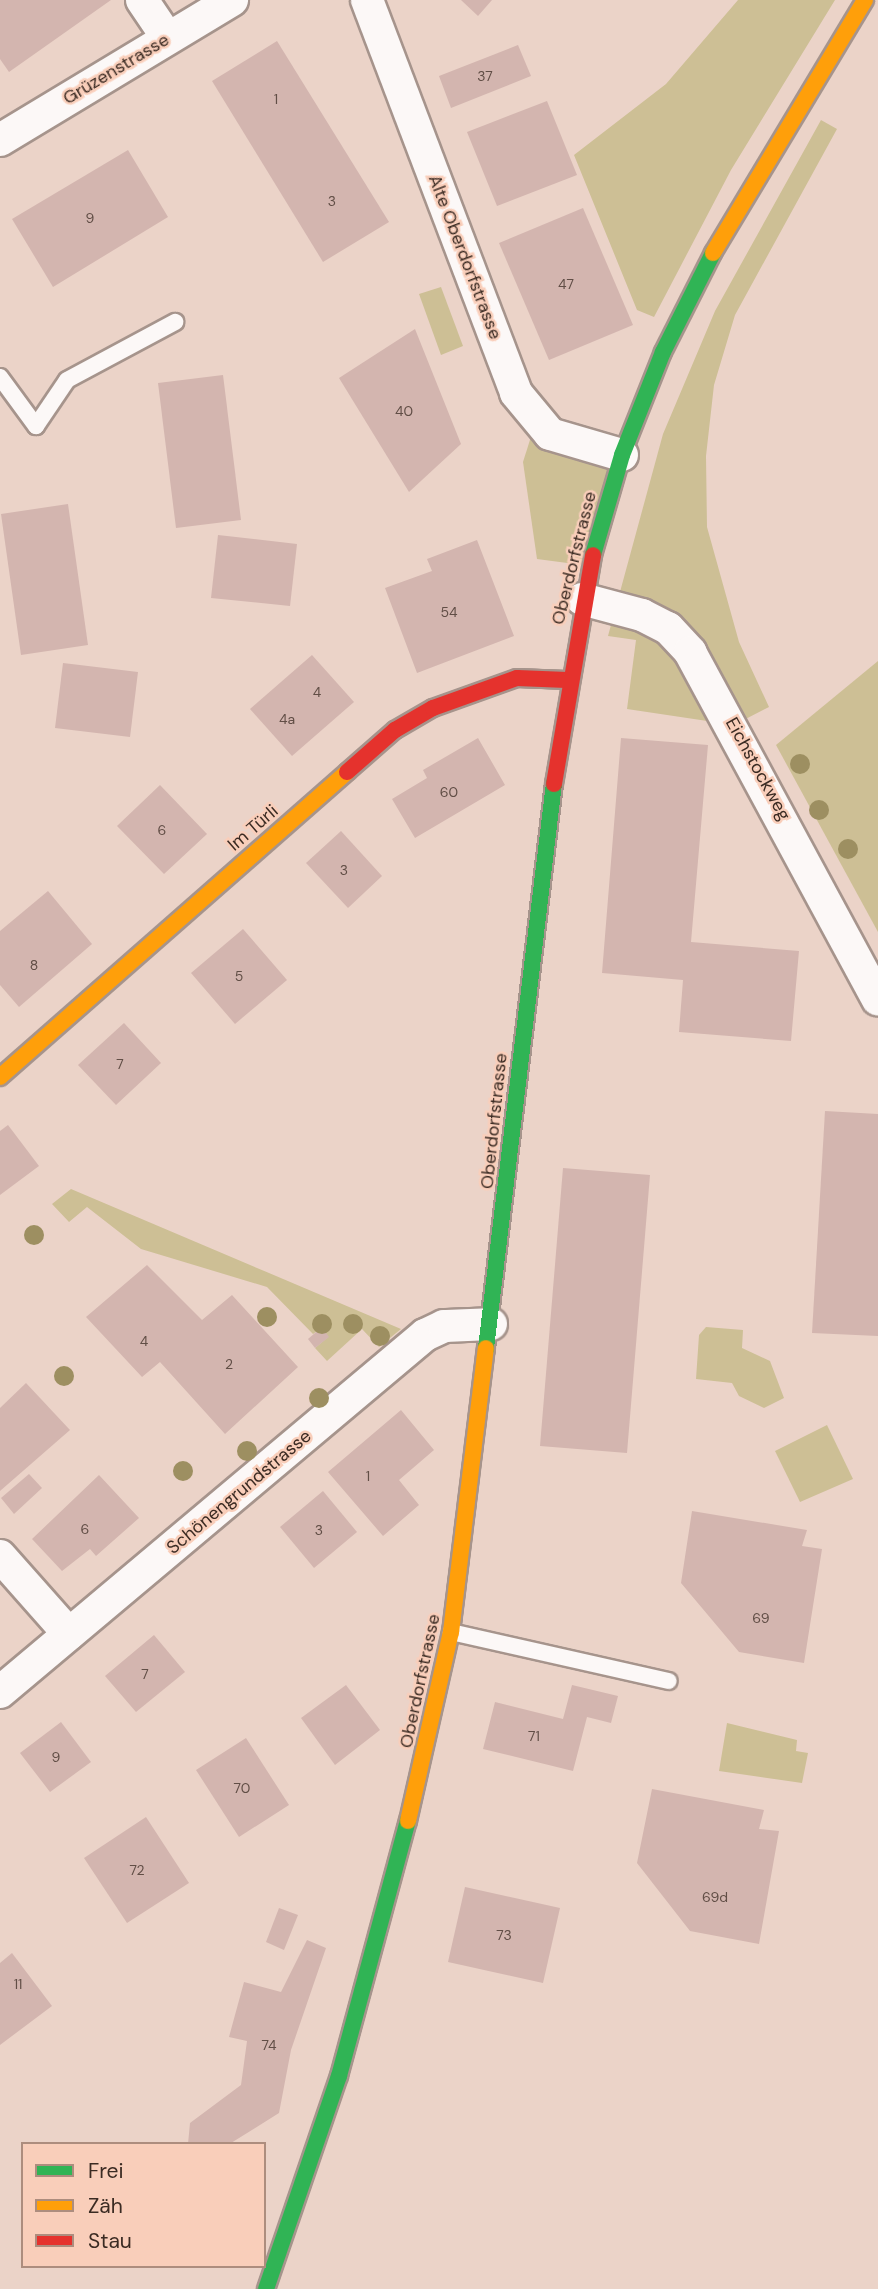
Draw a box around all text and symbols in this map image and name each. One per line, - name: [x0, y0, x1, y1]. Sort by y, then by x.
- street label: Grüzenstrasse: [59, 29, 173, 109]
- house number: 37: [477, 68, 493, 84]
- house number: 1: [274, 91, 278, 107]
- street label: Alte Oberdorfstrasse: [424, 172, 506, 342]
- house number: 3: [328, 193, 336, 209]
- house number: 9: [86, 210, 94, 226]
- house number: 47: [558, 276, 574, 292]
- house number: 40: [395, 403, 413, 419]
- street label: Oberdorfstrasse: [547, 489, 601, 627]
- house number: 54: [440, 604, 458, 620]
- house number: 4: [313, 684, 321, 700]
- house number: 4a: [279, 711, 295, 727]
- street label: Eichstockweg: [721, 714, 795, 824]
- house number: 60: [440, 784, 458, 800]
- street label: Im Türli: [223, 800, 283, 856]
- house number: 6: [158, 822, 166, 838]
- house number: 3: [340, 862, 348, 878]
- house number: 8: [30, 957, 38, 973]
- house number: 5: [235, 968, 243, 984]
- street label: Oberdorfstrasse: [476, 1052, 512, 1190]
- house number: 7: [116, 1056, 124, 1072]
- house number: 4: [140, 1333, 148, 1349]
- house number: 2: [225, 1356, 233, 1372]
- street label: Schönengrundstrasse: [162, 1425, 316, 1559]
- house number: 1: [366, 1468, 370, 1484]
- house number: 6: [81, 1521, 89, 1537]
- house number: 3: [315, 1522, 323, 1538]
- house number: 69: [752, 1610, 770, 1626]
- street label: Oberdorfstrasse: [395, 1612, 445, 1750]
- house number: 7: [141, 1666, 149, 1682]
- house number: 71: [528, 1728, 540, 1744]
- house number: 9: [52, 1749, 60, 1765]
- house number: 70: [234, 1780, 250, 1796]
- house number: 72: [129, 1862, 145, 1878]
- house number: 69d: [702, 1889, 728, 1905]
- house number: 73: [496, 1927, 512, 1943]
- house number: 11: [14, 1976, 22, 1992]
- house number: 74: [261, 2037, 277, 2053]
- legend: [21, 2142, 266, 2268]
- text: Frei: [88, 2157, 124, 2185]
- text: Zäh: [88, 2192, 123, 2220]
- text: Stau: [88, 2227, 132, 2255]

